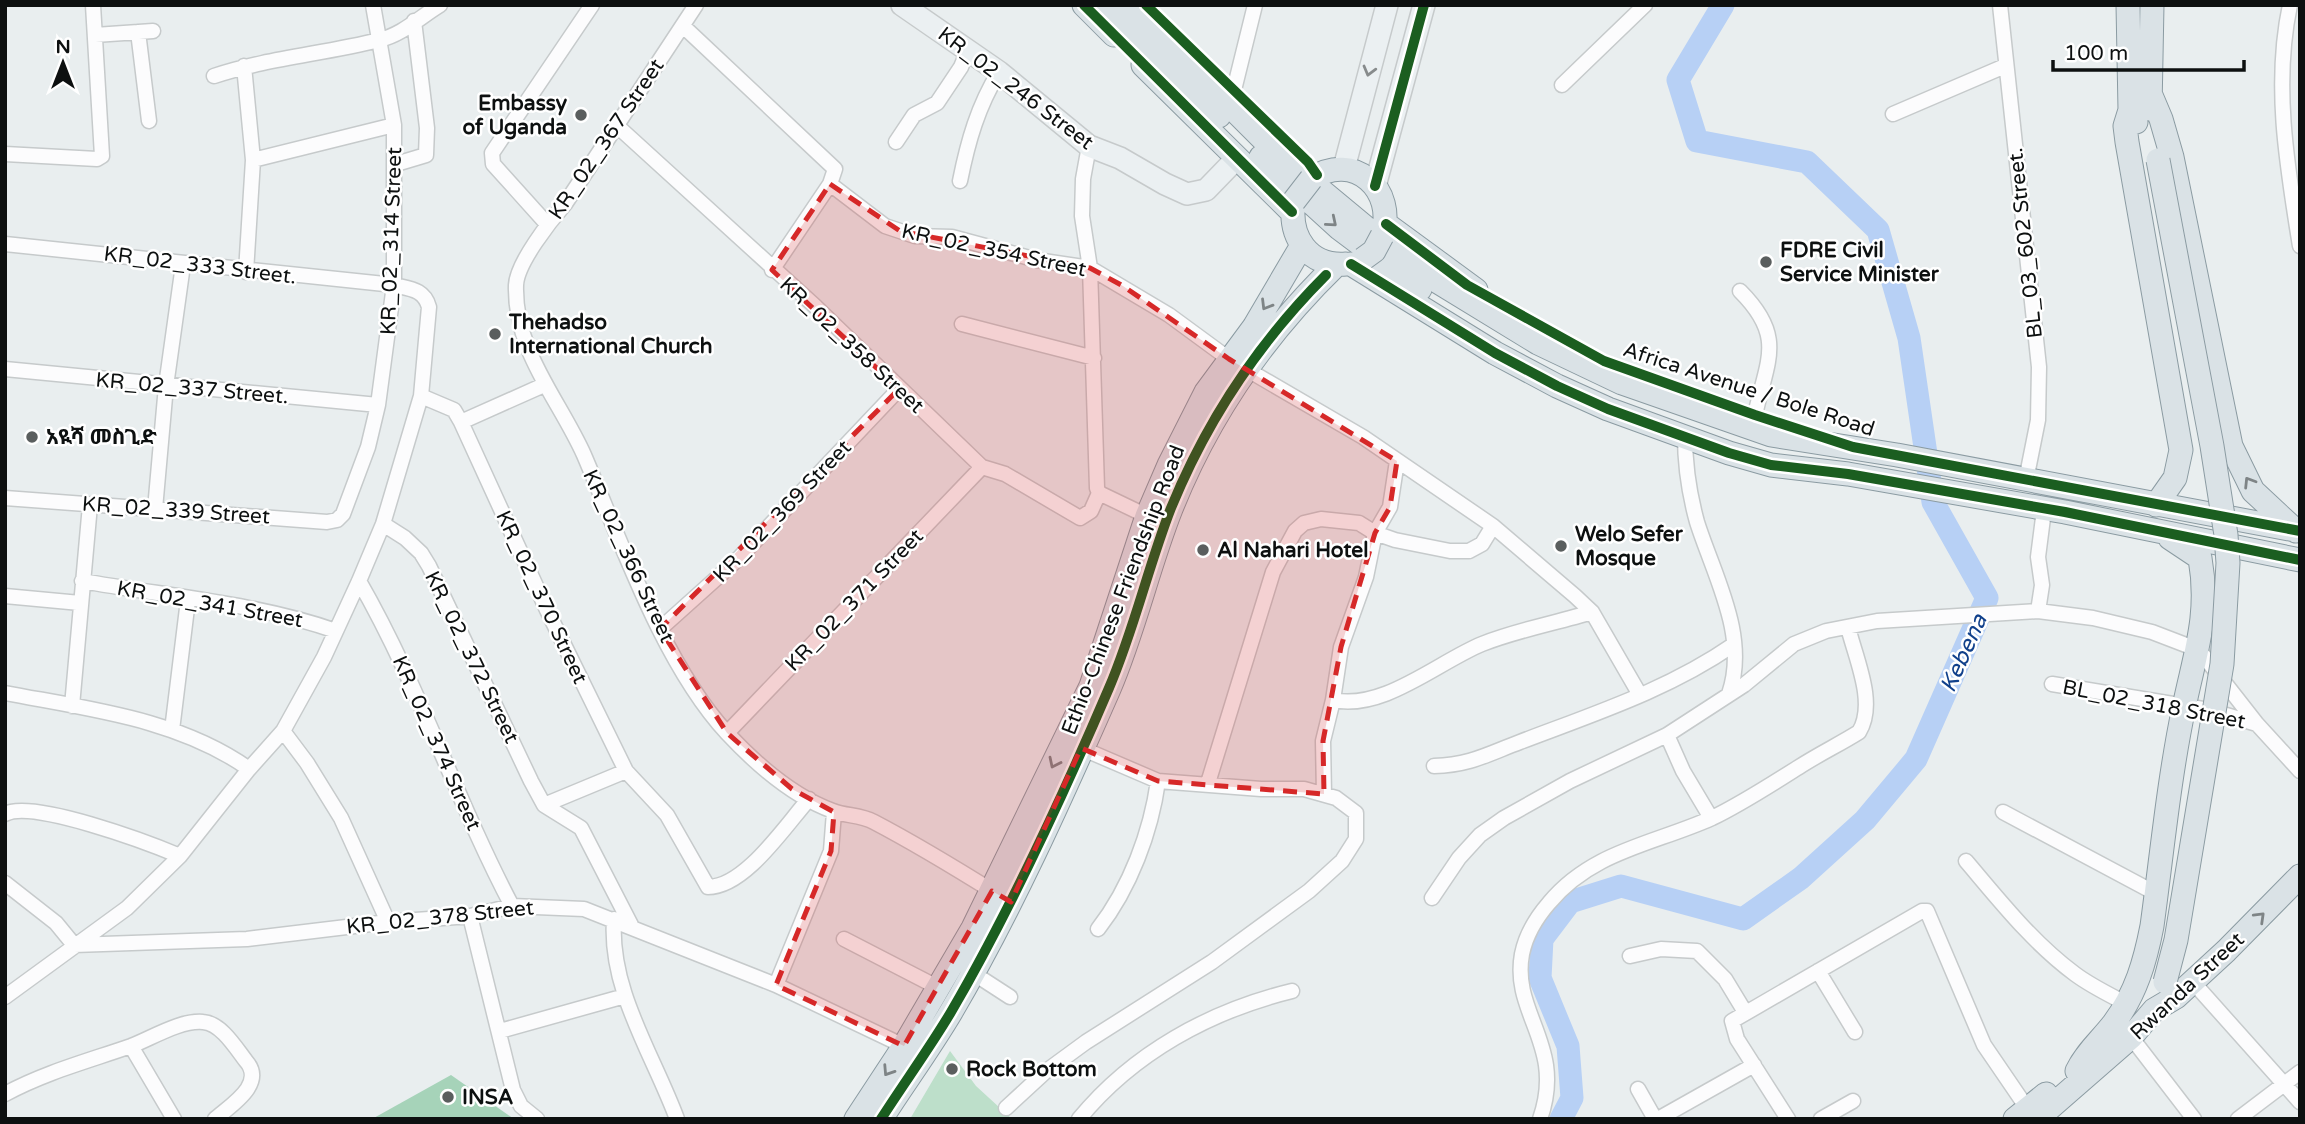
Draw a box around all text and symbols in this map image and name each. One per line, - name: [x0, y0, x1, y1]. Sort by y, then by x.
- street label: KR_02_246 Street: [933, 22, 1098, 155]
- north arrow: [28, 28, 98, 98]
- scale bar: [2053, 28, 2244, 72]
- text: N: [55, 36, 71, 58]
- text: 100 m: [2064, 41, 2128, 66]
- street label: KR_02_367 Street: [543, 54, 669, 224]
- one-way arrow: [1363, 65, 1378, 77]
- place label: Embassy of Uganda: [462, 91, 568, 140]
- marker: Embassy of Uganda: [573, 107, 589, 123]
- street label: KR_02_314 Street: [376, 146, 407, 336]
- street label: BL_03_602 Street.: [2003, 146, 2048, 339]
- one-way arrow: [1324, 214, 1337, 227]
- street label: KR_02_354 Street: [899, 219, 1089, 282]
- place label: FDRE Civil Service Minister: [1780, 238, 1940, 287]
- street label: KR_02_333 Street.: [102, 241, 298, 290]
- marker: FDRE Civil Service Minister: [1758, 254, 1774, 270]
- street label: KR_02_358 Street: [774, 272, 929, 419]
- one-way arrow: [1262, 298, 1275, 311]
- place label: Thehadso International Church: [508, 310, 713, 359]
- marker: Thehadso International Church: [487, 326, 503, 342]
- street label: Africa Avenue / Bole Road: [1620, 337, 1878, 442]
- street label: KR_02_337 Street.: [94, 368, 290, 409]
- place label: አዪሻ መስጊድ: [46, 425, 158, 450]
- marker: አዪሻ መስጊድ: [24, 429, 40, 445]
- street label: KR_02_369 Street: [708, 435, 857, 588]
- street label: Ethio-Chinese Friendship Road: [1057, 442, 1190, 738]
- street label: KR_02_366 Street: [577, 466, 680, 647]
- one-way arrow: [2244, 477, 2257, 490]
- street label: KR_02_339 Street: [81, 491, 271, 530]
- street label: KR_02_370 Street: [490, 507, 593, 688]
- place label: Welo Sefer Mosque: [1575, 522, 1684, 571]
- street label: KR_02_371 Street: [780, 524, 929, 677]
- place label: Al Nahari Hotel: [1217, 538, 1368, 563]
- marker: Welo Sefer Mosque: [1553, 538, 1569, 554]
- marker: Al Nahari Hotel: [1195, 542, 1211, 558]
- street label: KR_02_372 Street: [419, 567, 524, 747]
- street label: KR_02_341 Street: [115, 576, 305, 633]
- water label: Kebena: [1934, 609, 1994, 697]
- street label: KR_02_374 Street: [387, 652, 486, 834]
- street label: BL_02_318 Street: [2060, 674, 2248, 734]
- one-way arrow: [1048, 756, 1062, 768]
- street label: KR_02_378 Street: [345, 895, 535, 940]
- one-way arrow: [2252, 913, 2265, 926]
- street label: Rwanda Street: [2125, 927, 2249, 1045]
- place label: Rock Bottom: [966, 1057, 1097, 1082]
- marker: Rock Bottom: [944, 1061, 960, 1077]
- one-way arrow: [883, 1063, 896, 1076]
- place label: INSA: [462, 1085, 513, 1110]
- marker: INSA: [440, 1089, 456, 1105]

